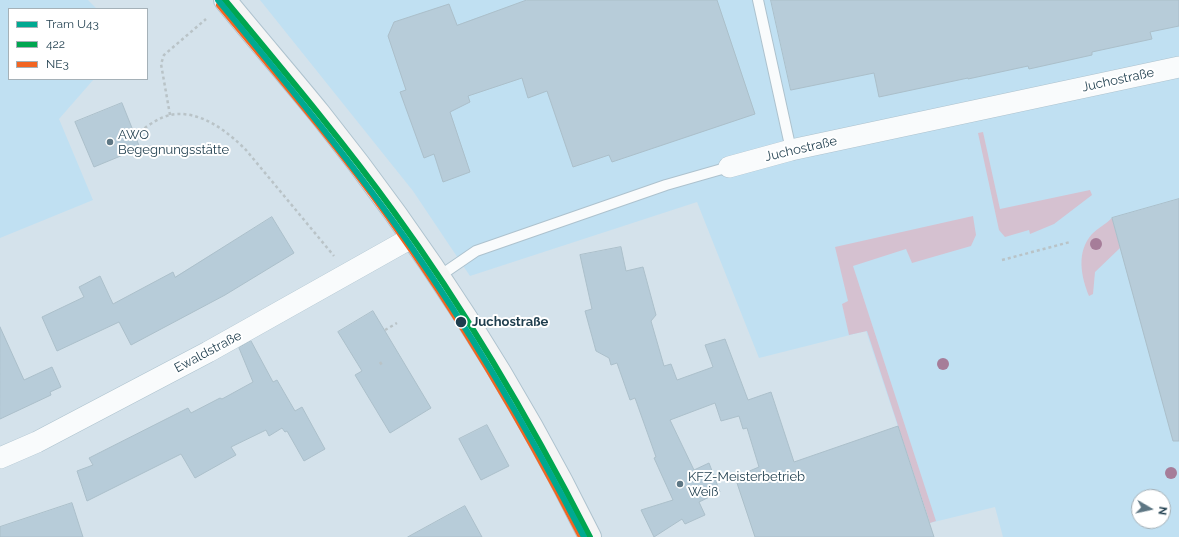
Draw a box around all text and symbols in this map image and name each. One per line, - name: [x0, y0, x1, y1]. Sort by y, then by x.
- legend: [8, 8, 148, 80]
- text: Tram U43: [46, 17, 99, 31]
- text: 422: [46, 37, 65, 51]
- text: NE3: [46, 57, 69, 71]
- street label: Juchostraße: [1080, 65, 1156, 95]
- place label: AWO Begegnungsstätte: [118, 127, 229, 158]
- street label: Juchostraße: [763, 133, 839, 165]
- marker: AWO Begegnungsstätte: [105, 137, 115, 147]
- place label: Juchostraße: [472, 314, 548, 330]
- marker: Juchostraße: [454, 315, 468, 329]
- street label: Ewaldstraße: [172, 328, 244, 376]
- place label: KFZ-Meisterbetrieb Weiß: [688, 469, 805, 500]
- marker: KFZ-Meisterbetrieb Weiß: [675, 479, 685, 489]
- north arrow: [1131, 489, 1171, 529]
- text: N: [1155, 506, 1169, 516]

